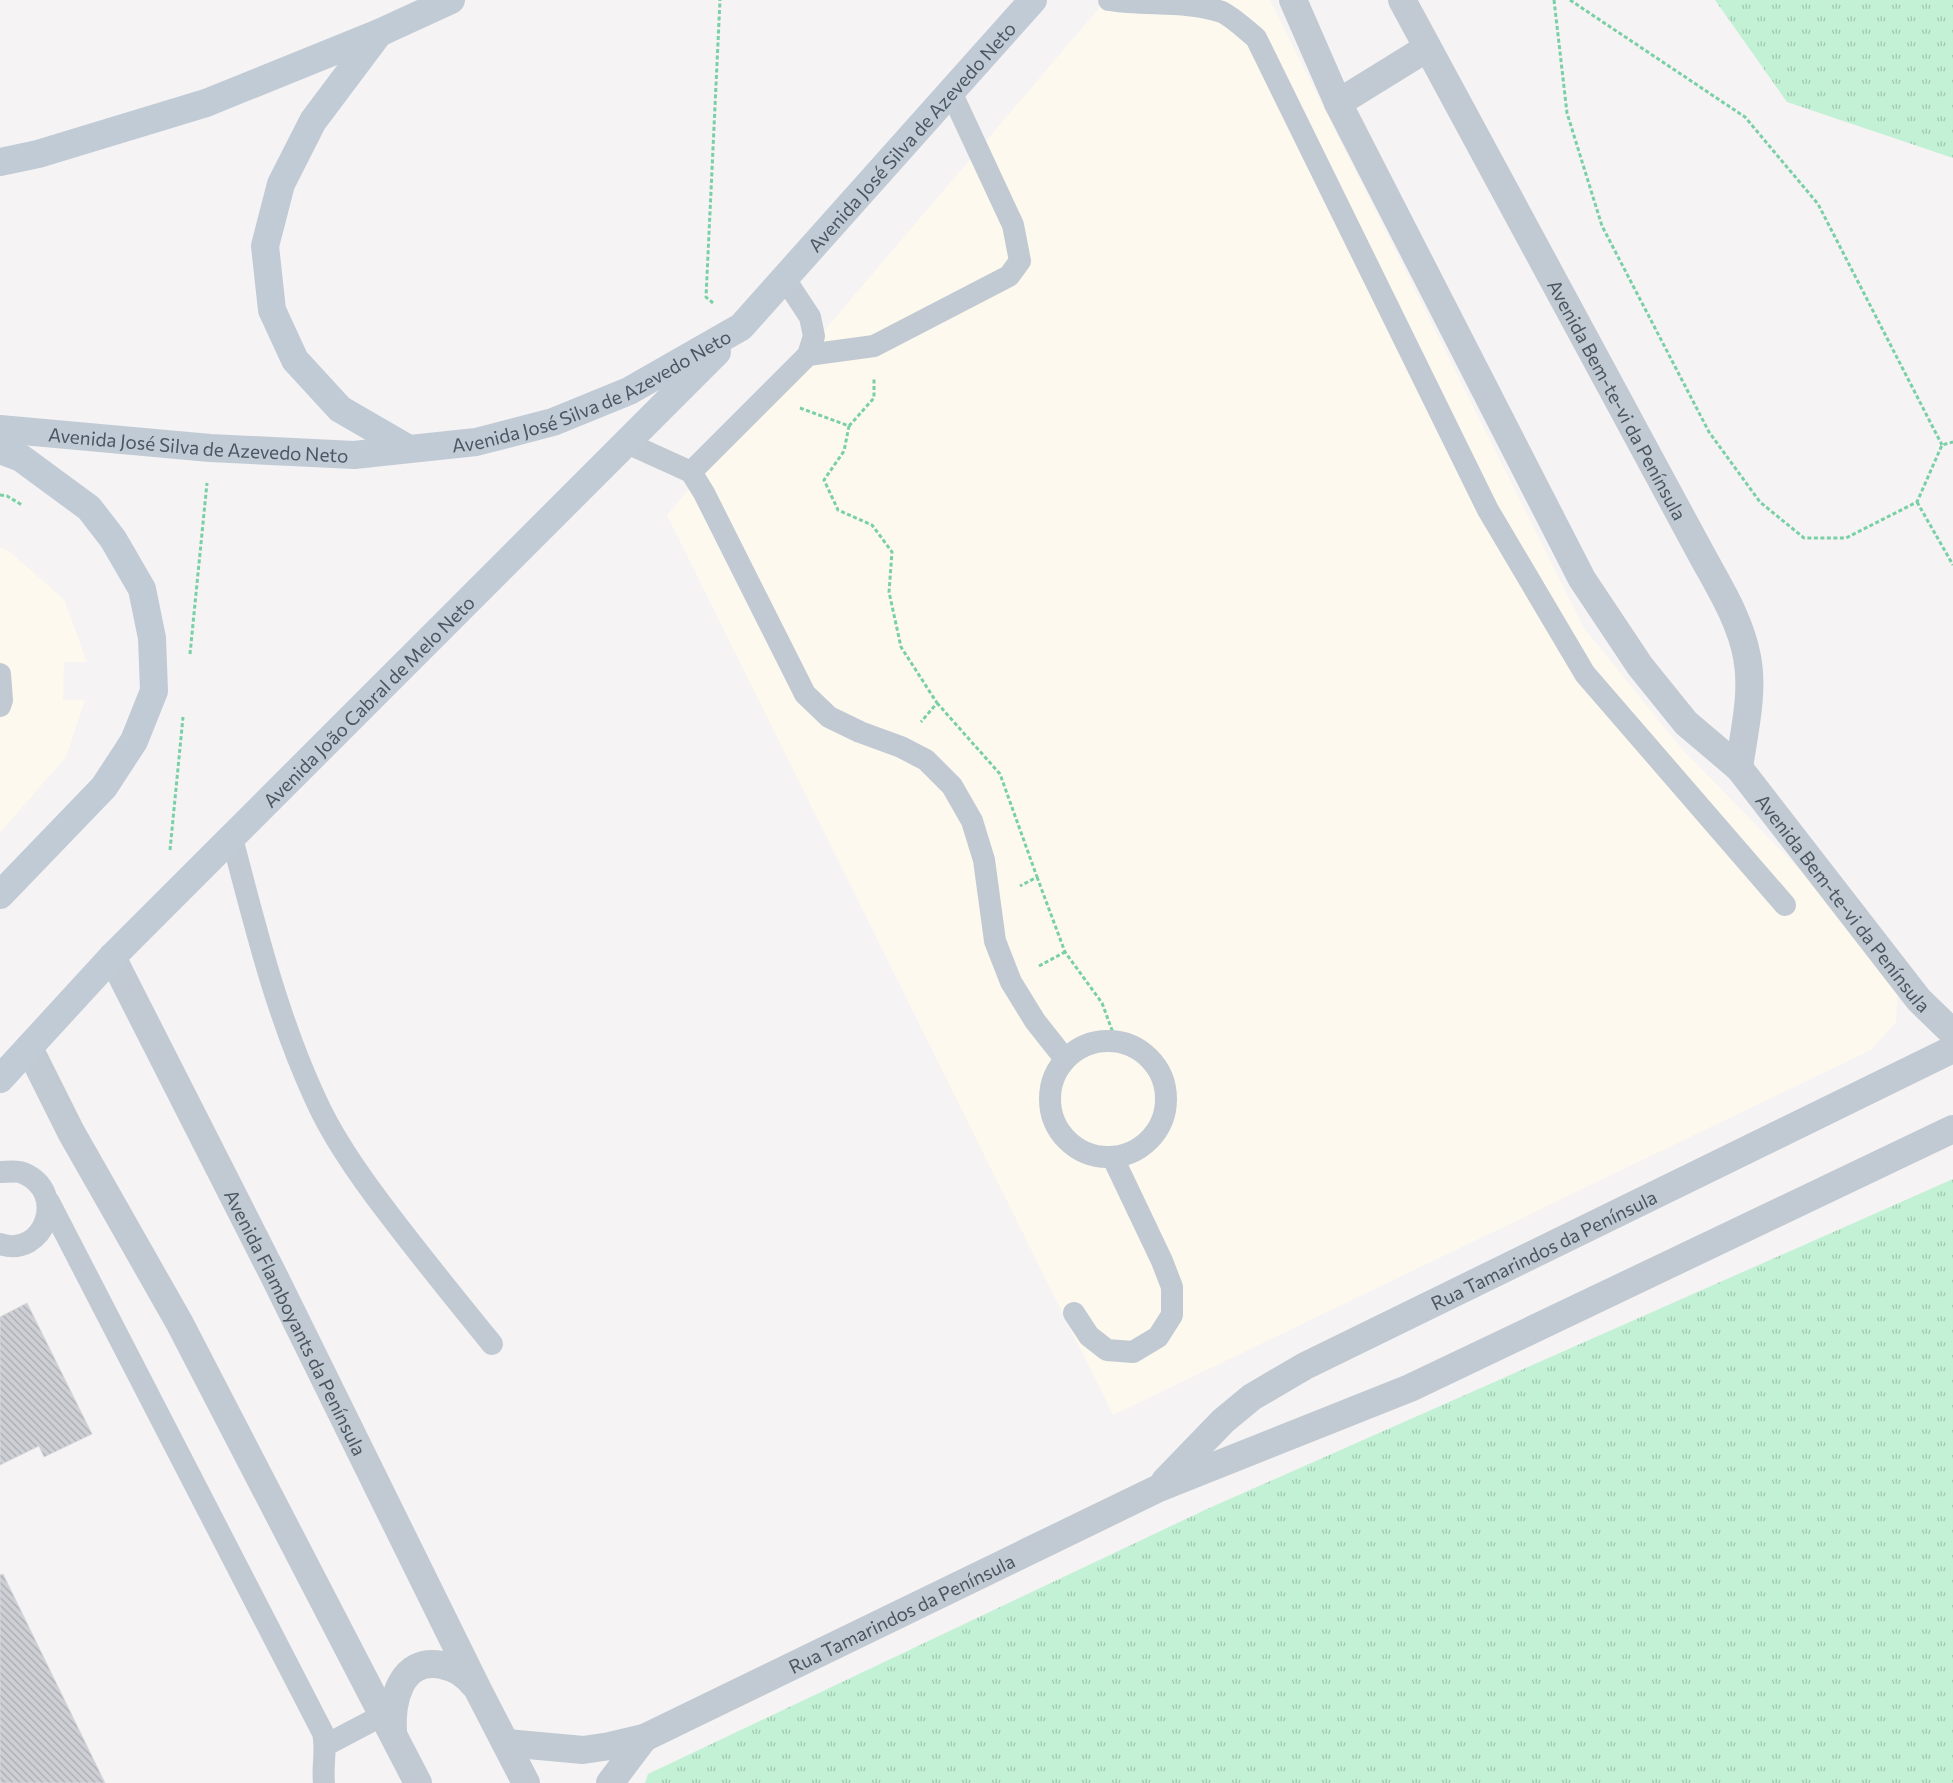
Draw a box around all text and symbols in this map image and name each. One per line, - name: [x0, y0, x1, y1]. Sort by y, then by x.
- street label: Avenida José Silva de Azevedo Neto: [802, 16, 1020, 256]
- street label: Avenida Bem-te-vi da Península: [1543, 275, 1692, 524]
- street label: Avenida José Silva de Azevedo Neto: [451, 324, 735, 456]
- street label: Avenida José Silva de Azevedo Neto: [47, 422, 349, 466]
- street label: Avenida João Cabral de Melo Neto: [258, 590, 479, 811]
- street label: Avenida Bem-te-vi da Península: [1752, 789, 1935, 1016]
- street label: Rua Tamarindos da Península: [1427, 1184, 1660, 1314]
- street label: Avenida Flamboyants da Península: [220, 1185, 372, 1459]
- street label: Rua Tamarindos da Península: [784, 1548, 1018, 1678]

